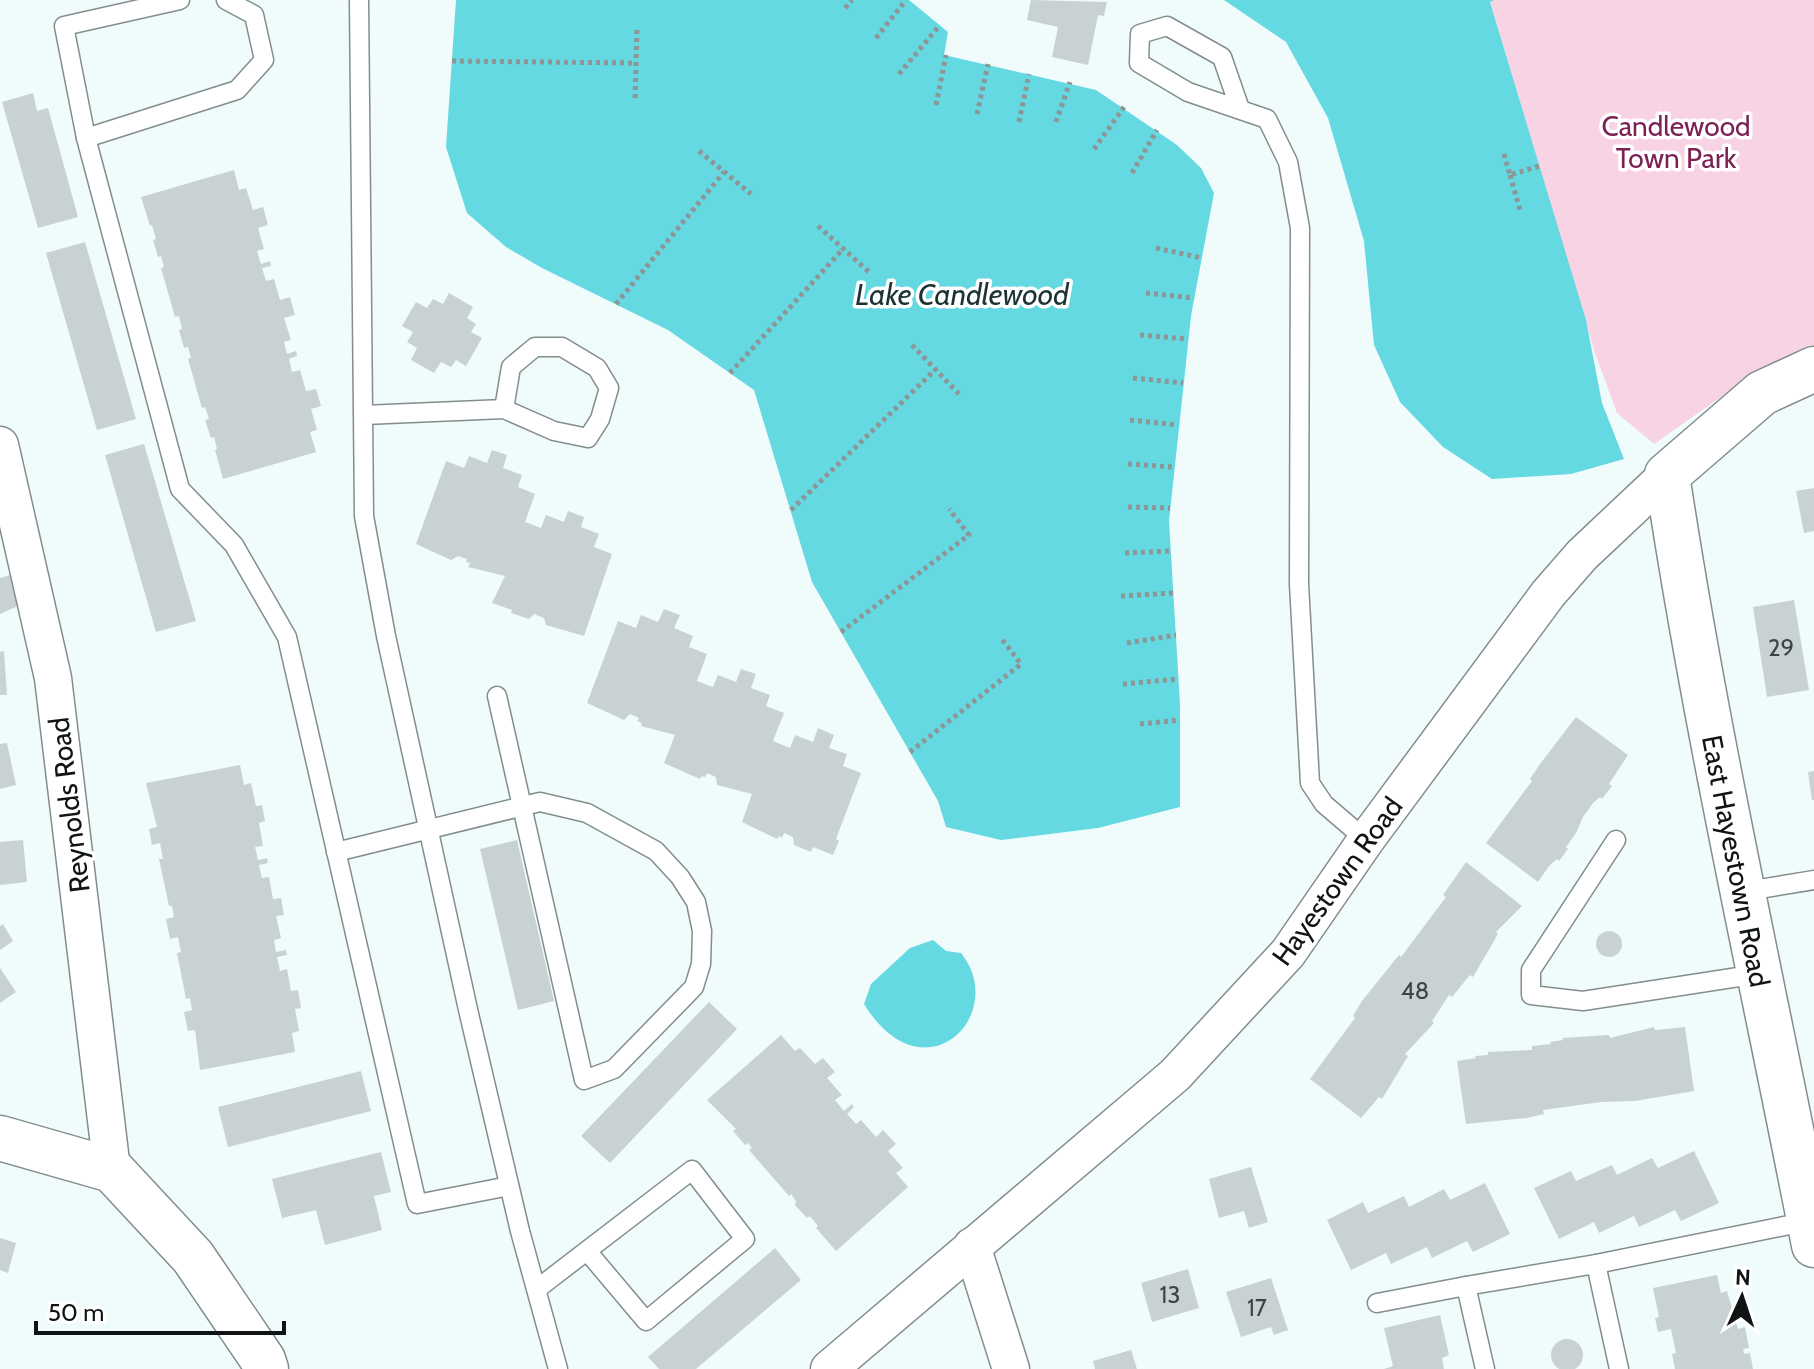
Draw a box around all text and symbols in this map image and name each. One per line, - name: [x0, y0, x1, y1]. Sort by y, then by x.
- park label: Candlewood Town Park: [1601, 109, 1751, 175]
- water label: Lake Candlewood: [855, 276, 1070, 313]
- house number: 29: [1768, 633, 1794, 662]
- street label: Reynolds Road: [41, 715, 97, 895]
- street label: East Hayestown Road: [1695, 732, 1777, 990]
- street label: Hayestown Road: [1265, 790, 1409, 972]
- house number: 48: [1401, 976, 1429, 1005]
- north arrow: [1702, 1257, 1782, 1337]
- text: N: [1735, 1264, 1751, 1291]
- house number: 13: [1160, 1280, 1180, 1309]
- scale bar: [36, 1285, 284, 1335]
- house number: 17: [1247, 1293, 1267, 1322]
- text: 50 m: [48, 1298, 104, 1327]

